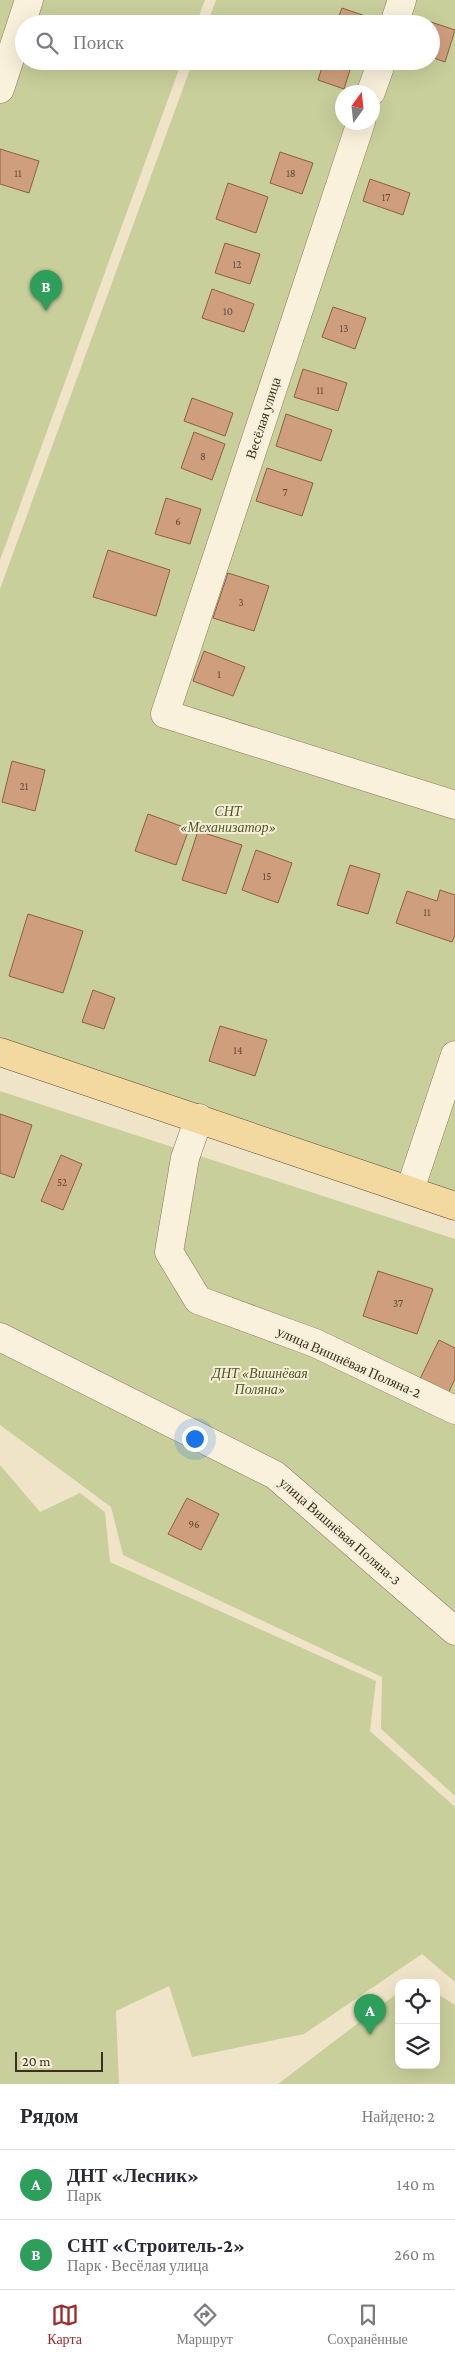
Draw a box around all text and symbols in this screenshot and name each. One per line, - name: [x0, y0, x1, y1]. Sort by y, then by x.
- search box: [15, 15, 440, 70]
- icon: search: [33, 29, 61, 57]
- text: Поиск: [73, 32, 124, 53]
- north arrow: [335, 85, 380, 130]
- house number: 11: [14, 167, 22, 179]
- house number: 18: [286, 167, 296, 179]
- house number: 17: [382, 191, 390, 203]
- house number: 12: [233, 258, 241, 270]
- pin: B: [30, 270, 62, 311]
- house number: 10: [223, 305, 233, 317]
- house number: 13: [340, 322, 348, 334]
- street label: Весёлая улица: [242, 374, 284, 461]
- house number: 11: [316, 384, 324, 396]
- house number: 8: [200, 450, 206, 462]
- house number: 7: [282, 486, 288, 498]
- house number: 6: [175, 515, 181, 527]
- house number: 3: [238, 596, 244, 608]
- house number: 1: [217, 668, 221, 680]
- house number: 21: [20, 780, 29, 792]
- park label: СНТ «Механизатор»: [180, 803, 276, 835]
- house number: 15: [263, 870, 271, 882]
- house number: 11: [423, 906, 431, 918]
- house number: 14: [233, 1044, 243, 1056]
- house number: 52: [57, 1176, 67, 1188]
- house number: 37: [393, 1297, 403, 1309]
- street label: улица Вишнёвая Поляна-2: [275, 1323, 424, 1401]
- park label: ДНТ «Вишнёвая Поляна»: [210, 1365, 308, 1397]
- your location: [182, 1426, 208, 1452]
- street label: улица Вишнёвая Поляна-3: [276, 1474, 404, 1588]
- house number: 96: [188, 1518, 200, 1530]
- map controls: [395, 1979, 440, 2069]
- button: locate: [395, 1979, 440, 2024]
- pin: A: [354, 1994, 386, 2035]
- button: layers: [395, 2024, 440, 2069]
- scale bar: [15, 2049, 102, 2072]
- text: 20 m: [22, 2053, 50, 2069]
- text: Рядом: [20, 2104, 79, 2128]
- text: Найдено: 2: [362, 2108, 435, 2125]
- text: ДНТ «Лесник»: [67, 2165, 199, 2186]
- text: A: [31, 2176, 41, 2193]
- text: 140 m: [397, 2176, 435, 2193]
- text: Парк: [67, 2187, 101, 2204]
- text: СНТ «Строитель-2»: [67, 2235, 245, 2256]
- text: B: [31, 2246, 41, 2263]
- text: 260 m: [394, 2246, 435, 2263]
- text: Парк · Весёлая улица: [67, 2257, 209, 2274]
- tab: Карта: [47, 2301, 82, 2348]
- tab: Маршрут: [176, 2301, 233, 2348]
- tab: Сохранённые: [327, 2301, 408, 2348]

